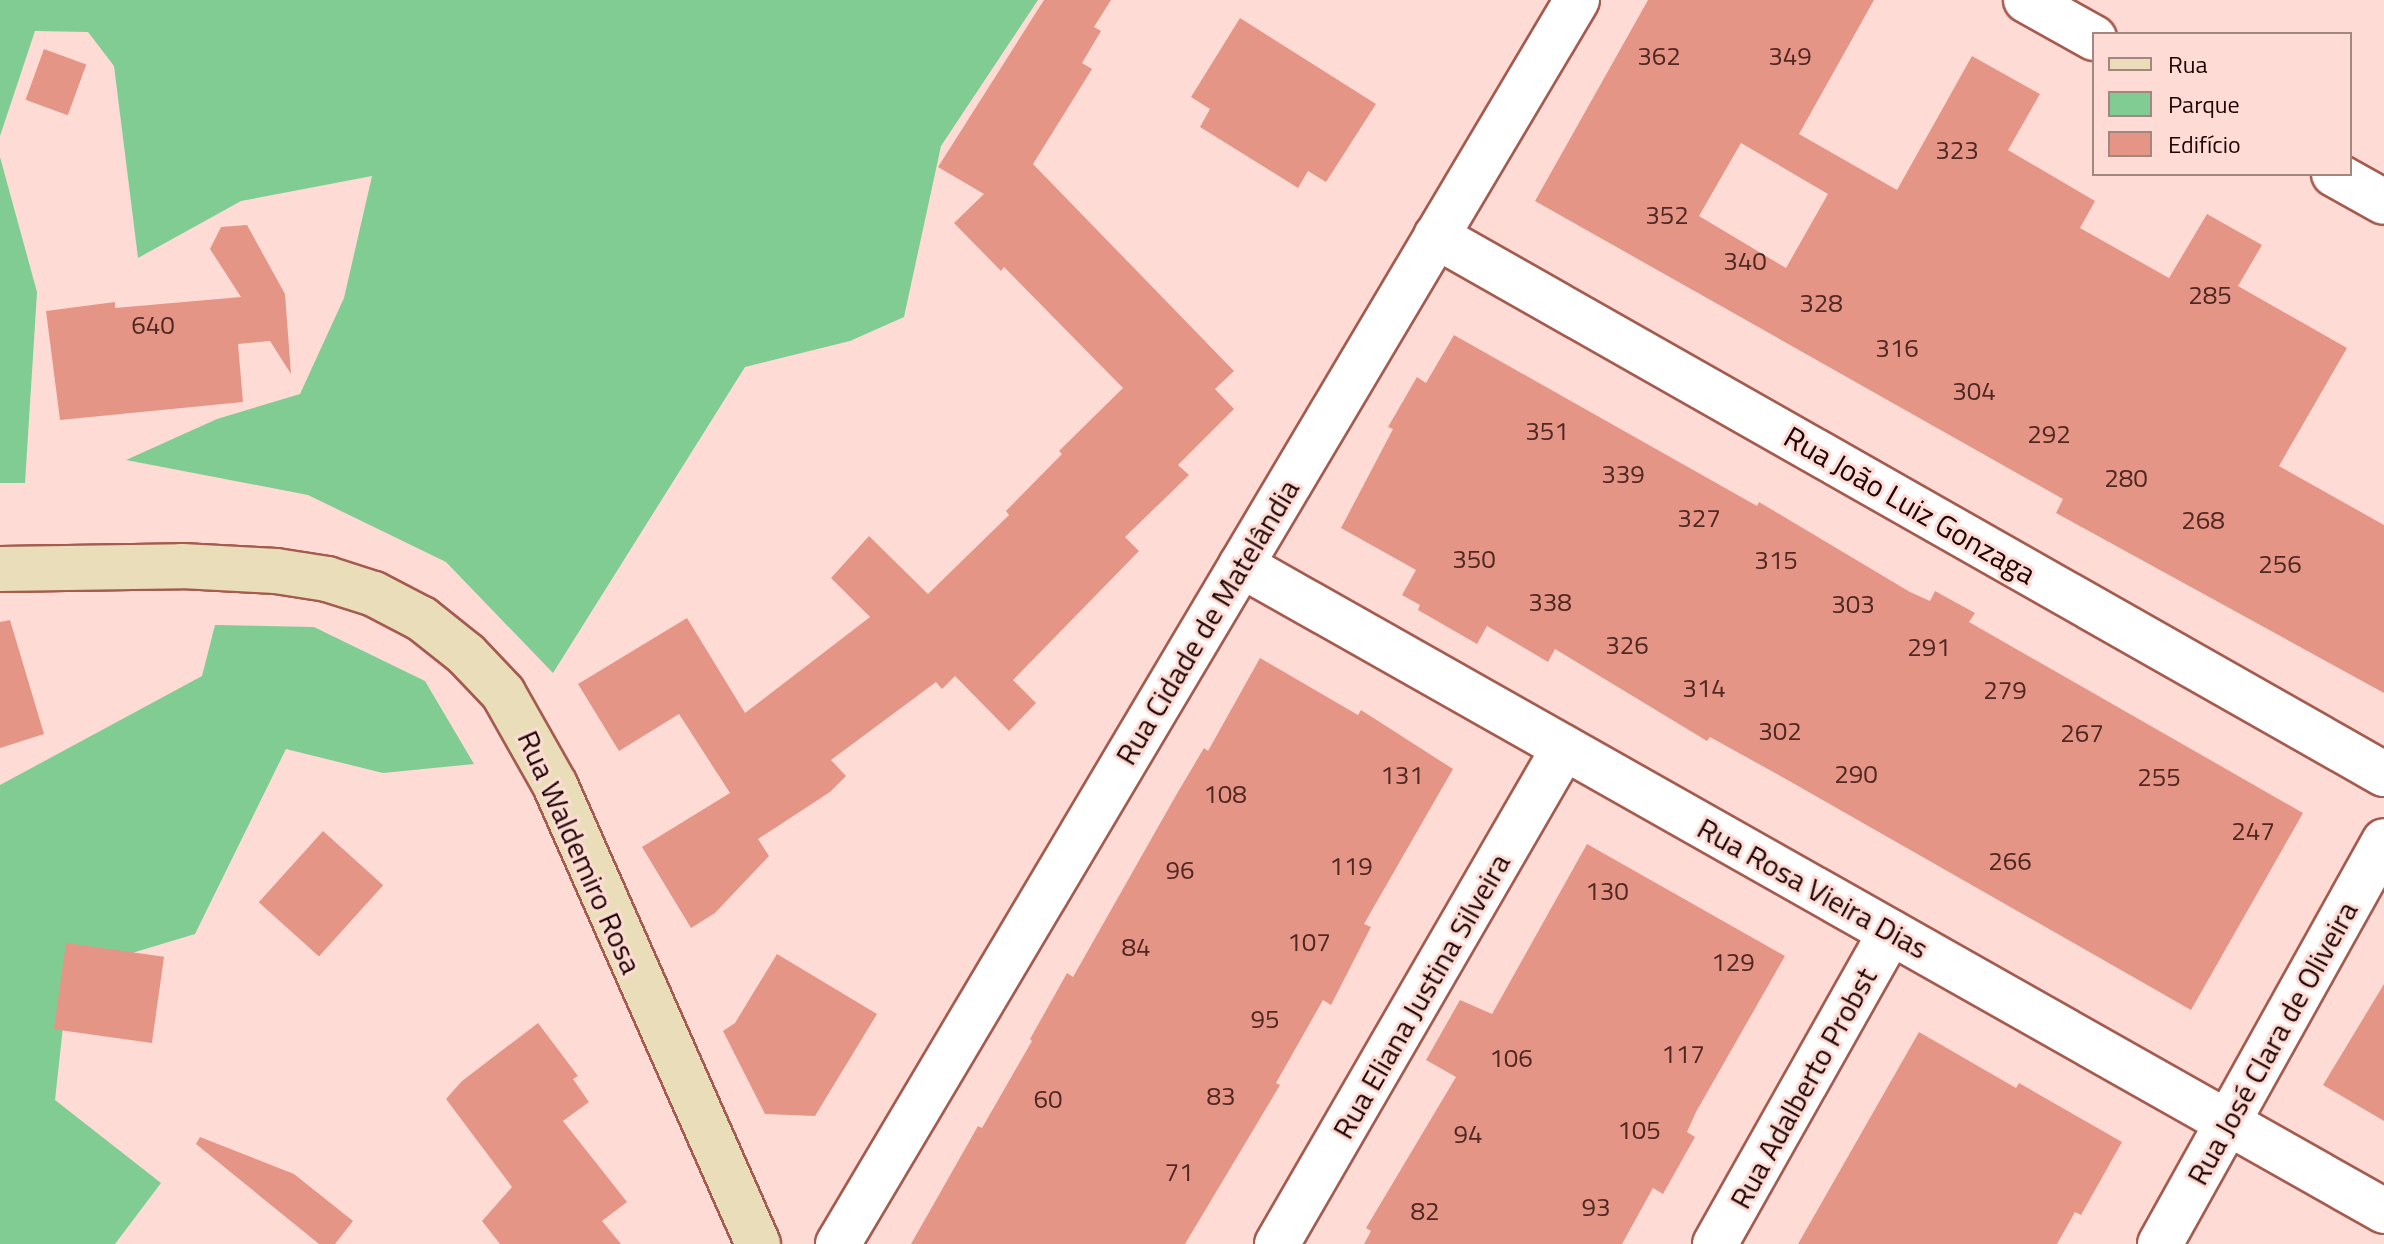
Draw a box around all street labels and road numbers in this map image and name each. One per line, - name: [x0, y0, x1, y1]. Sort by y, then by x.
- street label: Rua João Luiz Gonzaga: [1778, 418, 2042, 592]
- street label: Rua Cidade de Matelândia: [1108, 473, 1306, 771]
- street label: Rua Waldemiro Rosa: [510, 725, 650, 979]
- street label: Rua Rosa Vieira Dias: [1691, 810, 1935, 966]
- street label: Rua Eliana Justina Silveira: [1325, 847, 1517, 1145]
- street label: Rua José Clara de Oliveira: [2179, 895, 2365, 1191]
- street label: Rua Adalberto Probst: [1722, 961, 1884, 1215]

